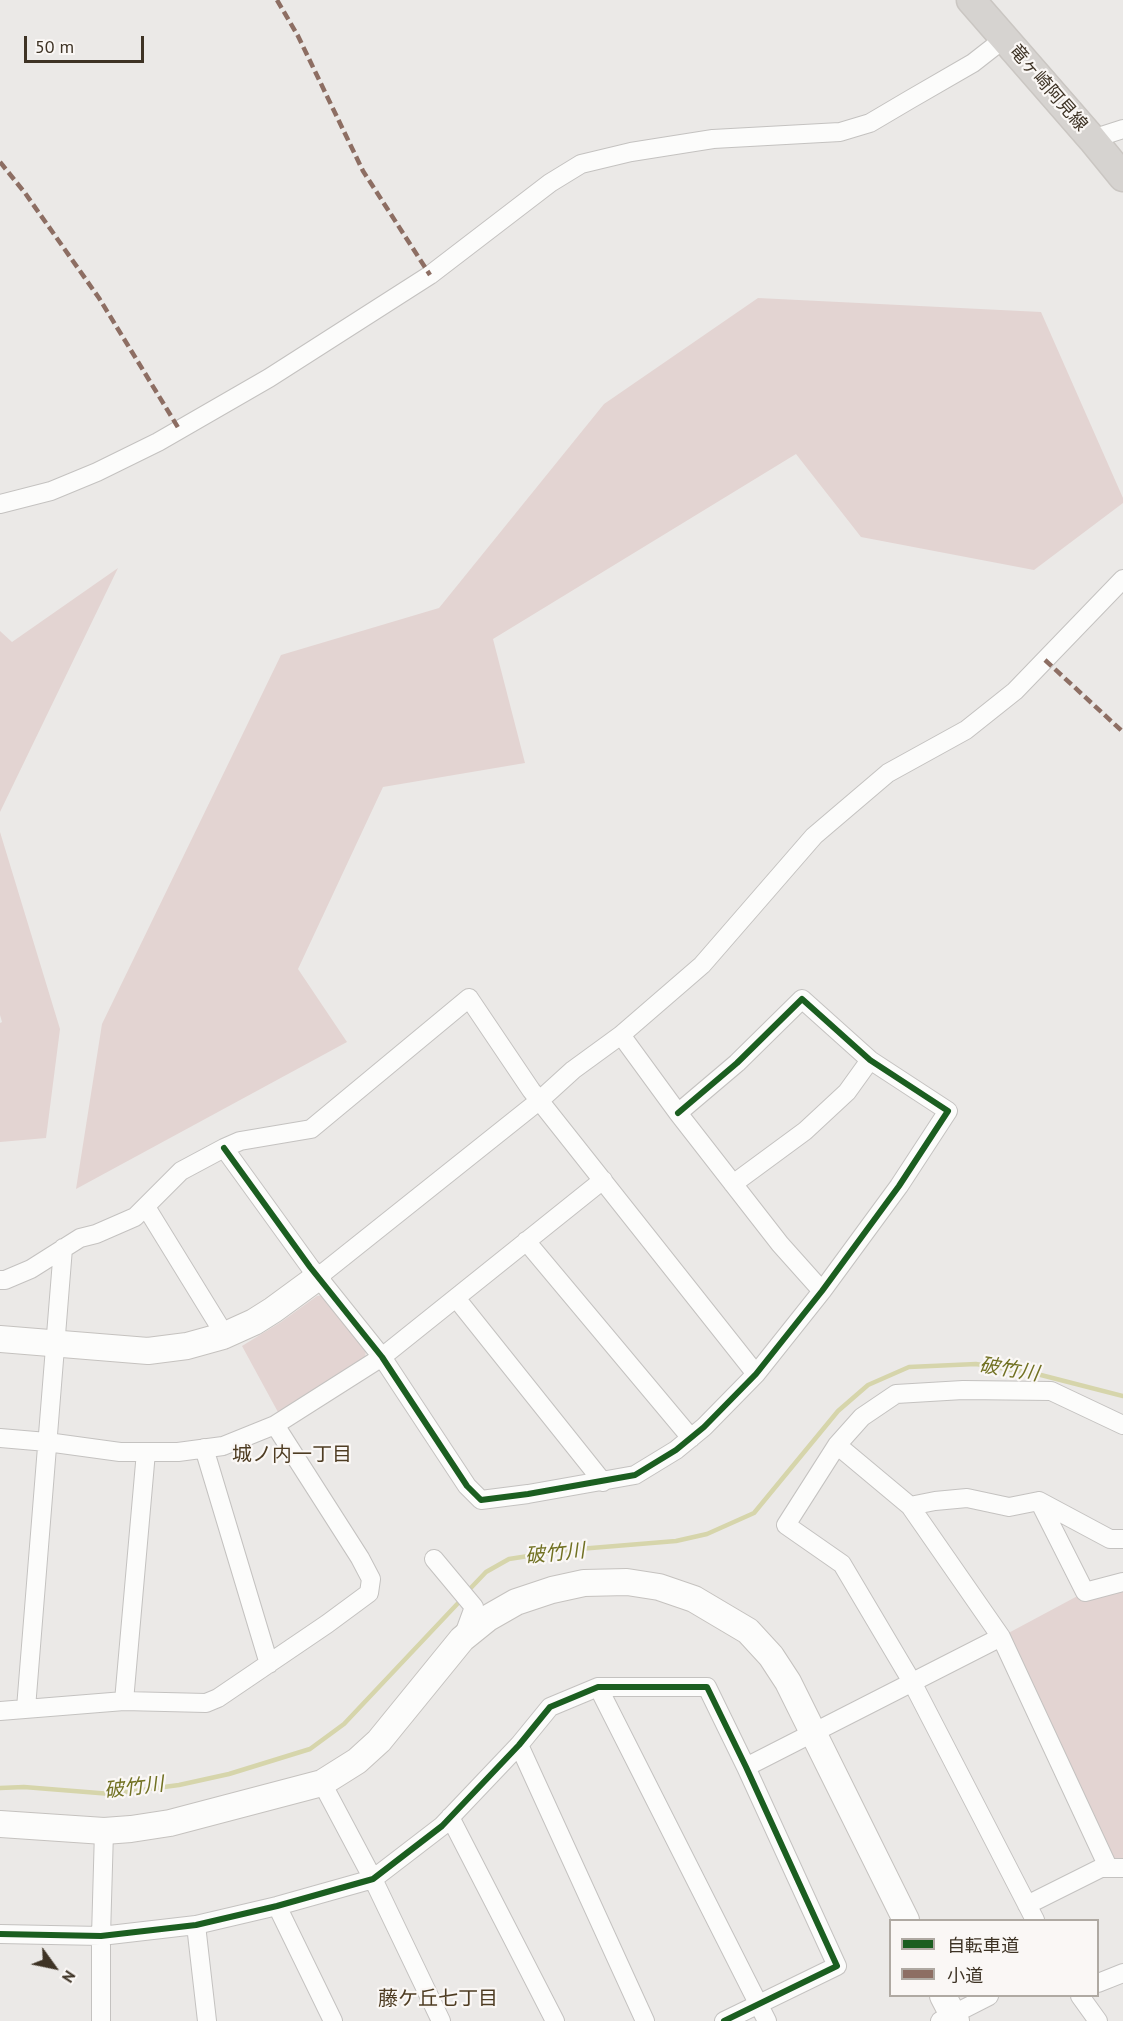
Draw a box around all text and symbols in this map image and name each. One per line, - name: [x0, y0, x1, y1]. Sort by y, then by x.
- scale bar: [27, 24, 147, 62]
- text: 50 m: [35, 35, 74, 58]
- street label: 竜ヶ崎阿見線: [1004, 40, 1092, 136]
- water label: 破竹川: [977, 1353, 1041, 1387]
- district label: 城ノ内一丁目: [232, 1443, 352, 1467]
- water label: 破竹川: [524, 1539, 586, 1569]
- water label: 破竹川: [103, 1772, 165, 1804]
- legend: [889, 1919, 1099, 1997]
- text: 自転車道: [947, 1934, 1019, 1957]
- north arrow: [24, 1937, 84, 1997]
- text: 小道: [947, 1964, 983, 1987]
- text: N: [58, 1967, 80, 1987]
- district label: 藤ケ丘七丁目: [378, 1987, 498, 2011]

